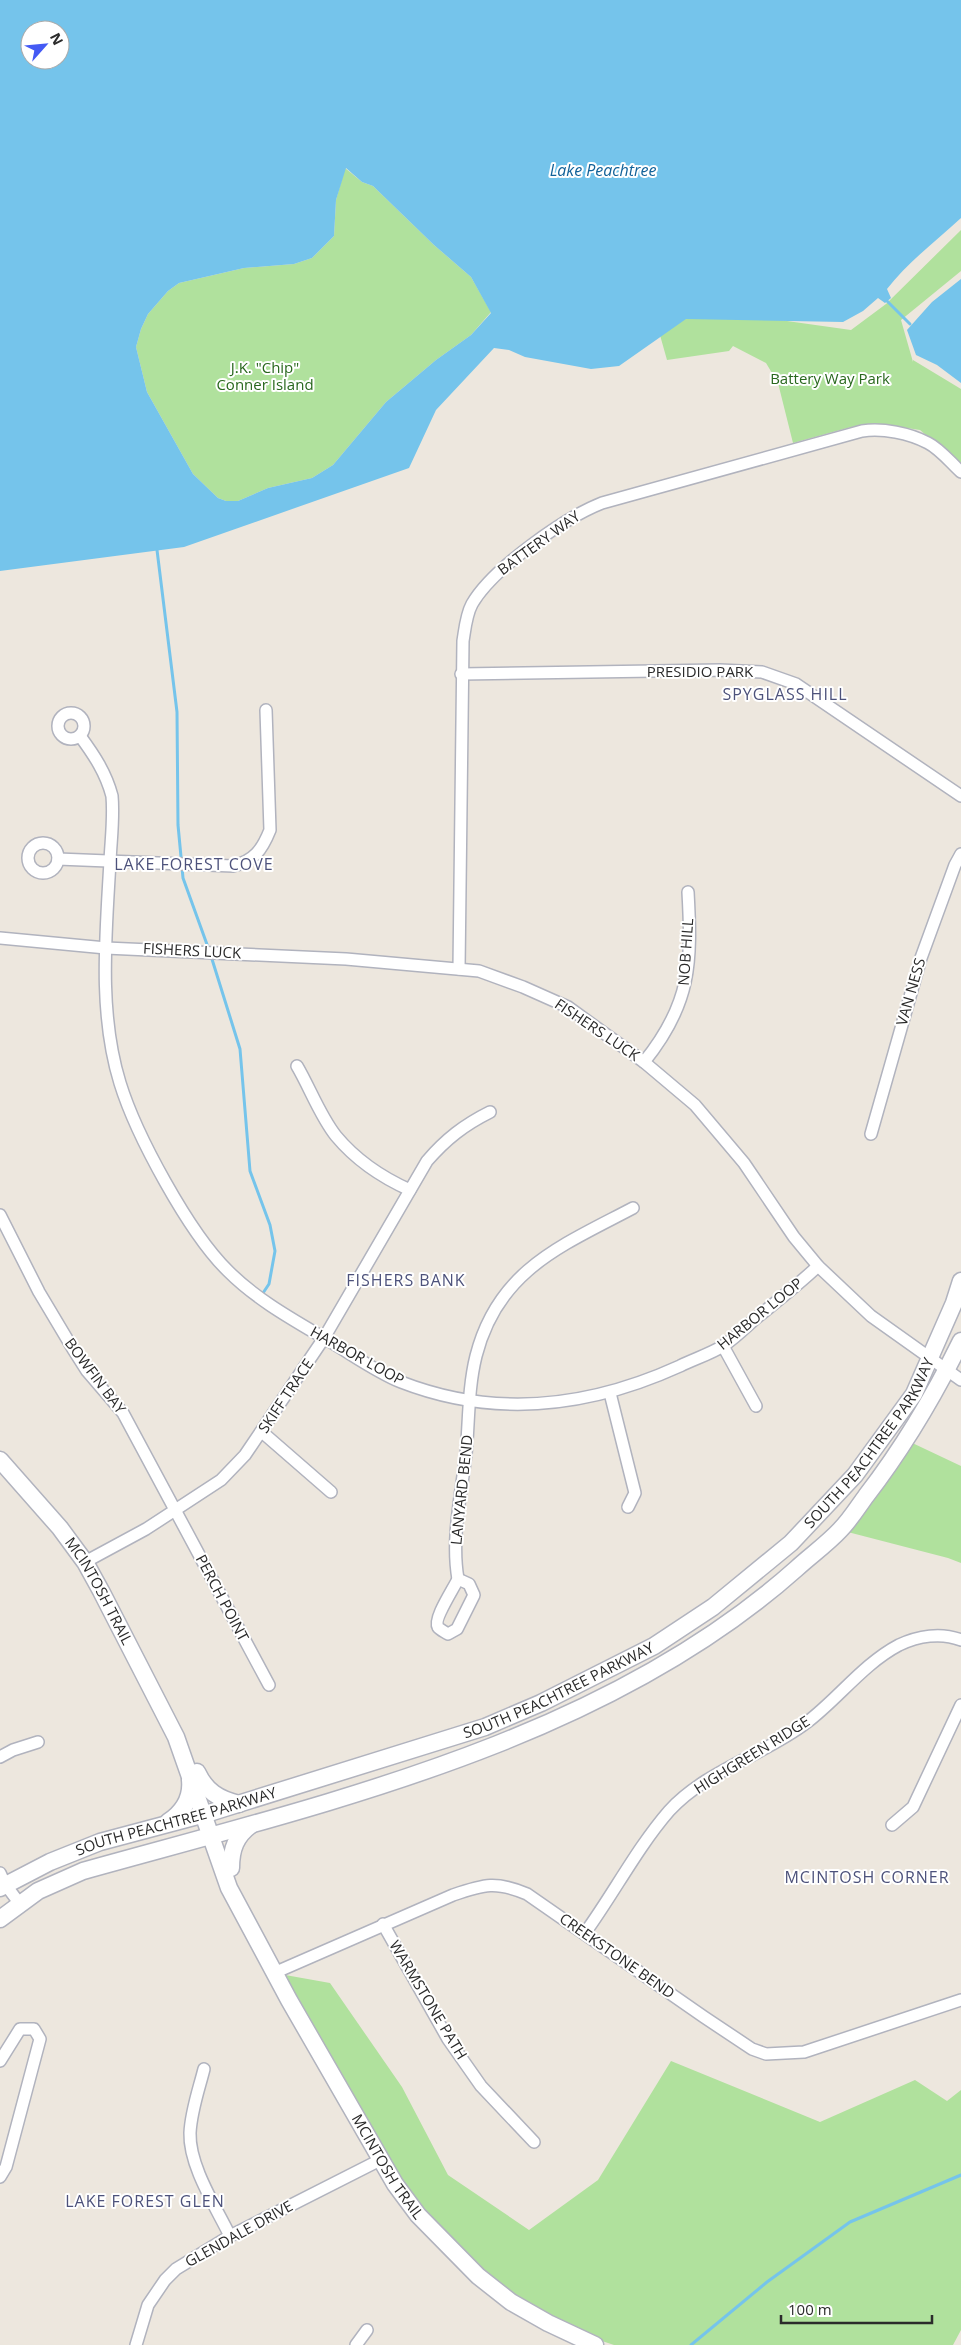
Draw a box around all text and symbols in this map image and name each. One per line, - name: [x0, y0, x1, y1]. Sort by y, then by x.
- north arrow: [20, 20, 70, 70]
- text: N: [46, 29, 68, 48]
- water label: Lake Peachtree: [550, 159, 656, 181]
- park label: J.K. "Chip" Conner Island: [216, 357, 314, 394]
- park label: Battery Way Park: [770, 368, 890, 388]
- street label: BATTERY WAY: [493, 505, 584, 579]
- street label: PRESIDIO PARK: [647, 661, 754, 681]
- district label: SPYGLASS HILL: [722, 683, 848, 705]
- district label: LAKE FOREST COVE: [114, 853, 274, 875]
- street label: NOB HILL: [673, 917, 697, 986]
- street label: FISHERS LUCK: [142, 937, 242, 963]
- street label: VAN NESS: [891, 955, 929, 1028]
- street label: FISHERS LUCK: [551, 993, 645, 1065]
- district label: FISHERS BANK: [346, 1269, 466, 1291]
- street label: HARBOR LOOP: [712, 1273, 806, 1354]
- street label: HARBOR LOOP: [307, 1321, 408, 1389]
- street label: BOWFIN BAY: [61, 1333, 131, 1418]
- street label: SKIFF TRACE: [253, 1354, 317, 1437]
- street label: SOUTH PEACHTREE PARKWAY: [799, 1354, 938, 1532]
- street label: LANYARD BEND: [445, 1434, 477, 1546]
- street label: MCINTOSH TRAIL: [61, 1533, 138, 1648]
- street label: PERCH POINT: [192, 1551, 254, 1645]
- street label: SOUTH PEACHTREE PARKWAY: [460, 1637, 657, 1742]
- street label: HIGHGREEN RIDGE: [690, 1710, 813, 1798]
- street label: SOUTH PEACHTREE PARKWAY: [72, 1781, 279, 1860]
- district label: MCINTOSH CORNER: [784, 1866, 950, 1888]
- street label: CREEKSTONE BEND: [556, 1908, 679, 2003]
- street label: WARMSTONE PATH: [385, 1936, 472, 2063]
- street label: MCINTOSH TRAIL: [348, 2110, 429, 2223]
- district label: LAKE FOREST GLEN: [65, 2190, 225, 2212]
- street label: GLENDALE DRIVE: [181, 2195, 296, 2271]
- scale bar: [781, 2292, 932, 2324]
- text: 100 m: [788, 2299, 832, 2319]

